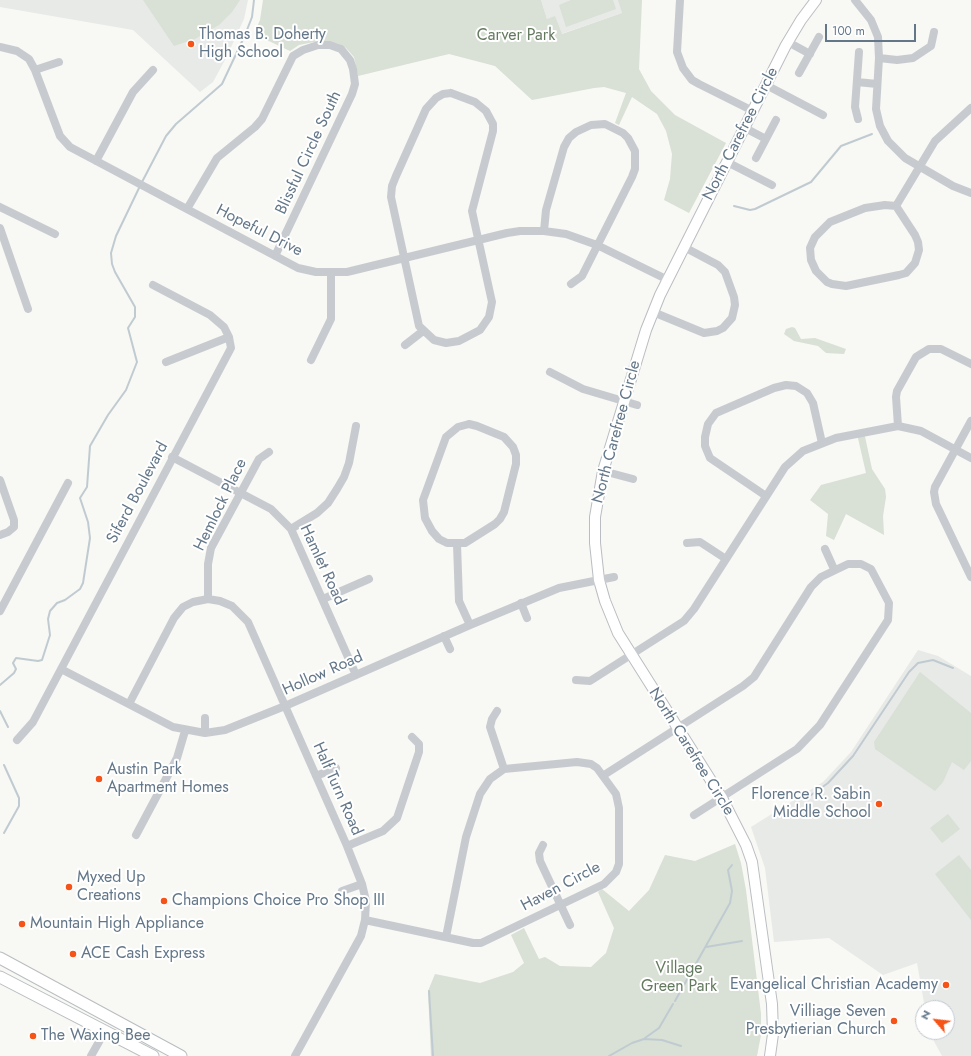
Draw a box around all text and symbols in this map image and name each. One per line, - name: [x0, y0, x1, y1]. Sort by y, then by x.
- scale bar: [827, 16, 918, 42]
- text: 100 m: [832, 22, 865, 40]
- place label: Thomas B. Doherty High School: [199, 25, 326, 63]
- park label: Carver Park: [477, 26, 555, 46]
- marker: Thomas B. Doherty High School: [186, 39, 196, 49]
- street label: North Carefree Circle: [699, 64, 783, 204]
- street label: Blissful Circle South: [272, 88, 346, 218]
- street label: Hopeful Drive: [213, 201, 305, 261]
- street label: North Carefree Circle: [589, 359, 645, 505]
- street label: Siferd Boulevard: [103, 439, 173, 547]
- street label: Hemlock Place: [190, 456, 252, 554]
- street label: Hamlet Road: [295, 522, 349, 608]
- street label: Hollow Road: [280, 648, 366, 700]
- street label: North Carefree Circle: [644, 685, 738, 819]
- street label: Half Turn Road: [308, 739, 366, 839]
- place label: Austin Park Apartment Homes: [107, 760, 229, 798]
- marker: Austin Park Apartment Homes: [94, 774, 104, 784]
- place label: Florence R. Sabin Middle School: [751, 785, 871, 823]
- marker: Florence R. Sabin Middle School: [874, 799, 884, 809]
- street label: Haven Circle: [518, 858, 604, 916]
- place label: Myxed Up Creations: [77, 868, 145, 906]
- marker: Myxed Up Creations: [64, 882, 74, 892]
- place label: Champions Choice Pro Shop III: [172, 891, 385, 911]
- marker: Champions Choice Pro Shop III: [159, 896, 169, 906]
- place label: Mountain High Appliance: [30, 914, 204, 934]
- marker: Mountain High Appliance: [17, 919, 27, 929]
- place label: ACE Cash Express: [81, 944, 205, 964]
- marker: ACE Cash Express: [68, 949, 78, 959]
- park label: Village Green Park: [641, 959, 717, 997]
- place label: Evangelical Christian Academy: [730, 975, 938, 995]
- marker: Evangelical Christian Academy: [941, 980, 951, 990]
- north arrow: [915, 1000, 955, 1040]
- place label: Villiage Seven Presbytierian Church: [746, 1002, 886, 1040]
- text: N: [916, 1007, 934, 1022]
- marker: Villiage Seven Presbytierian Church: [889, 1016, 899, 1026]
- place label: The Waxing Bee: [41, 1026, 150, 1046]
- marker: The Waxing Bee: [28, 1031, 38, 1041]

